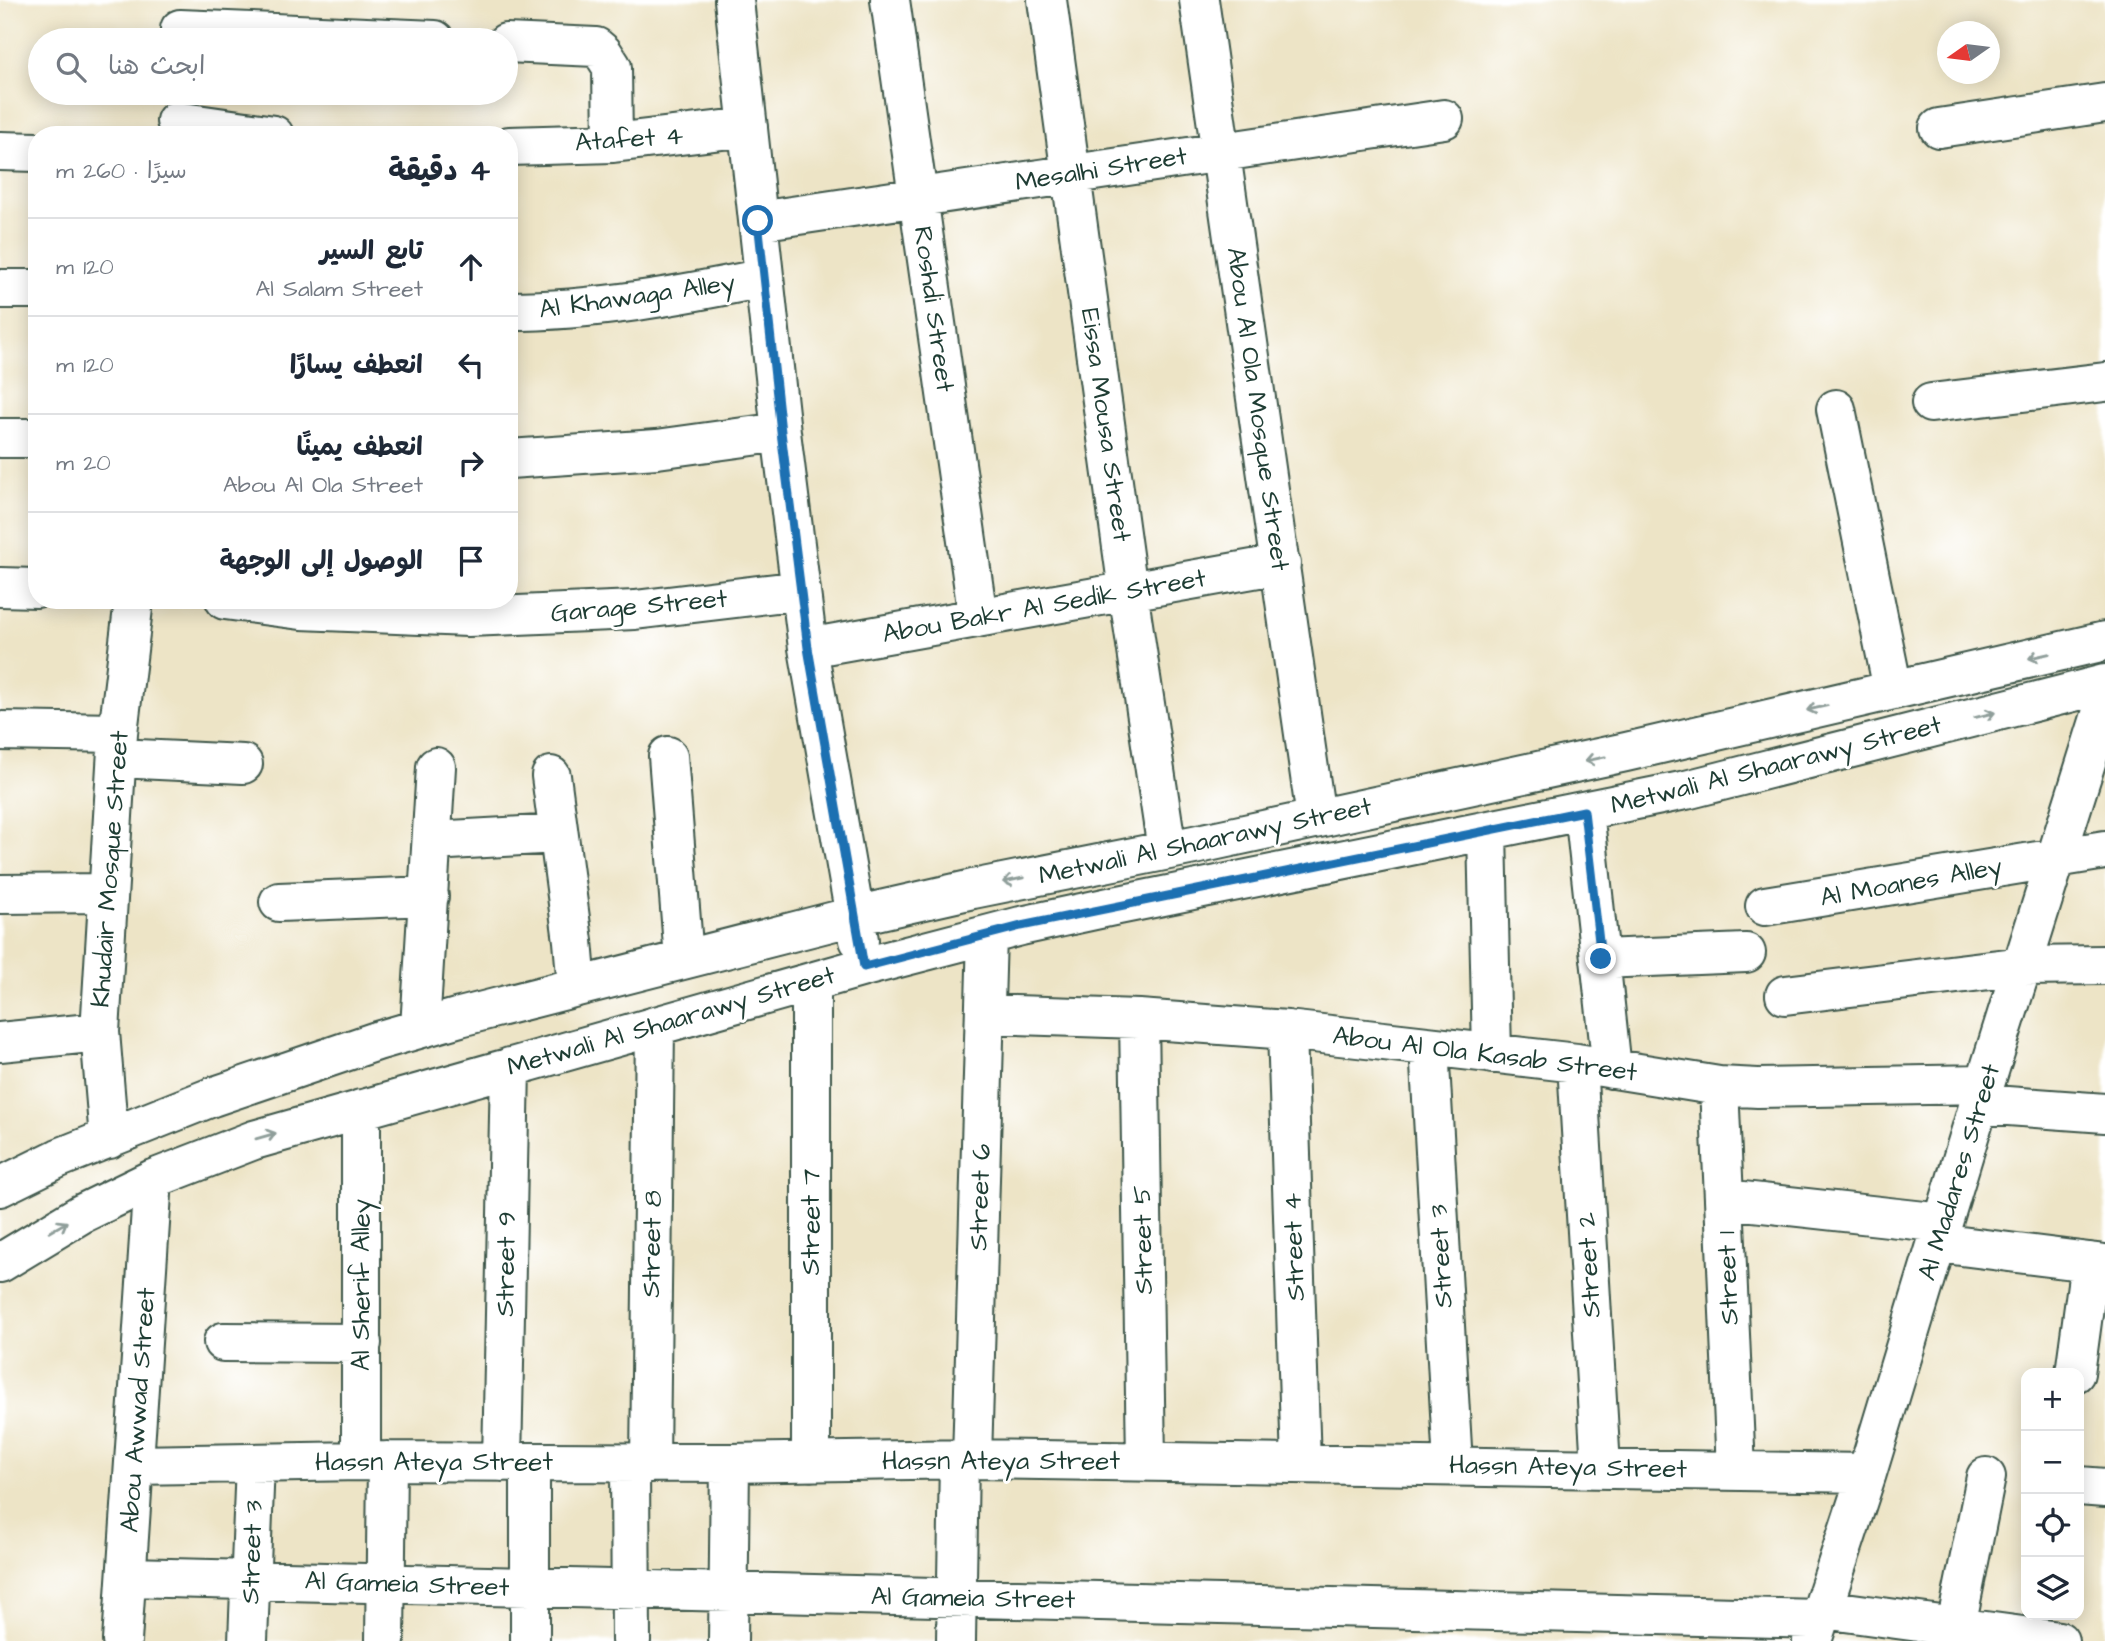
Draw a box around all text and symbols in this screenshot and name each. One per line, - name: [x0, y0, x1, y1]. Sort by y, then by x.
- north arrow: [1937, 21, 2000, 84]
- search box: [28, 28, 518, 105]
- icon: search: [52, 48, 90, 86]
- text: ابحث هنا: [108, 48, 205, 84]
- street label: Atafet 4: [574, 117, 685, 161]
- street label: Mesalhi Street: [1013, 138, 1190, 200]
- text: 4 دقيقة: [388, 150, 490, 192]
- text: سيرًا · 260 m: [56, 155, 187, 187]
- route start: [742, 205, 773, 236]
- street label: Roshdi Street: [905, 224, 964, 395]
- text: تابع السير: [320, 233, 423, 269]
- street label: Abou Al Ola Mosque Street: [1217, 245, 1299, 574]
- icon: ahead: [452, 248, 490, 286]
- text: 120 m: [56, 251, 114, 283]
- street label: Al Khawaga Alley: [537, 264, 738, 330]
- text: Al Salam Street: [256, 273, 423, 305]
- street label: Eissa Mousa Street: [1072, 306, 1140, 544]
- icon: left: [452, 346, 490, 384]
- text: انعطف يسارًا: [290, 347, 423, 383]
- text: 120 m: [56, 349, 114, 381]
- text: انعطف يمينًا: [296, 429, 423, 465]
- icon: right: [452, 444, 490, 482]
- text: 20 m: [56, 447, 111, 479]
- text: Abou Al Ola Street: [223, 469, 423, 501]
- icon: arrive: [452, 542, 490, 580]
- text: الوصول إلى الوجهة: [219, 543, 423, 579]
- street label: Abou Bakr Al Sedik Street: [880, 560, 1209, 652]
- street label: Garage Street: [549, 580, 729, 634]
- one-way arrow: [2028, 650, 2050, 663]
- one-way arrow: [1806, 702, 1829, 715]
- street label: Metwali Al Shaarawy Street: [1607, 706, 1946, 825]
- one-way arrow: [1973, 708, 1996, 721]
- street label: Khudair Mosque Street: [82, 729, 138, 1009]
- one-way arrow: [1584, 752, 1607, 766]
- street label: Metwali Al Shaarawy Street: [1035, 788, 1376, 896]
- street label: Al Moanes Alley: [1817, 848, 2005, 918]
- one-way arrow: [1002, 874, 1025, 888]
- route end: [1585, 943, 1616, 974]
- street label: Metwali Al Shaarawy Street: [503, 957, 840, 1087]
- street label: Abou Al Ola Kasab Street: [1331, 1017, 1640, 1091]
- street label: Al Madares Street: [1909, 1059, 2009, 1285]
- one-way arrow: [255, 1129, 277, 1142]
- street label: Street 6: [960, 1143, 1000, 1251]
- street label: Street 7: [793, 1169, 829, 1275]
- street label: Street 5: [1124, 1185, 1162, 1295]
- street label: Street 8: [633, 1190, 671, 1298]
- street label: Street 4: [1274, 1192, 1314, 1302]
- street label: Al Sherif Alley: [343, 1199, 381, 1371]
- street label: Street 3: [1420, 1203, 1462, 1309]
- street label: Street 9: [487, 1211, 525, 1317]
- street label: Street 2: [1568, 1211, 1610, 1319]
- one-way arrow: [47, 1220, 67, 1234]
- street label: Street 1: [1708, 1230, 1748, 1326]
- street label: Abou Awwad Street: [111, 1286, 165, 1534]
- map controls: [2021, 1368, 2084, 1620]
- button: +: [2021, 1368, 2084, 1431]
- button: −: [2021, 1431, 2084, 1494]
- street label: Hassn Ateya Street: [882, 1443, 1120, 1481]
- street label: Hassn Ateya Street: [315, 1444, 553, 1482]
- street label: Hassn Ateya Street: [1449, 1447, 1688, 1489]
- button: locate: [2021, 1494, 2084, 1557]
- street label: Street 3: [232, 1499, 272, 1605]
- button: layers: [2021, 1557, 2084, 1620]
- street label: Al Gameia Street: [304, 1562, 510, 1606]
- street label: Al Gameia Street: [870, 1578, 1076, 1618]

